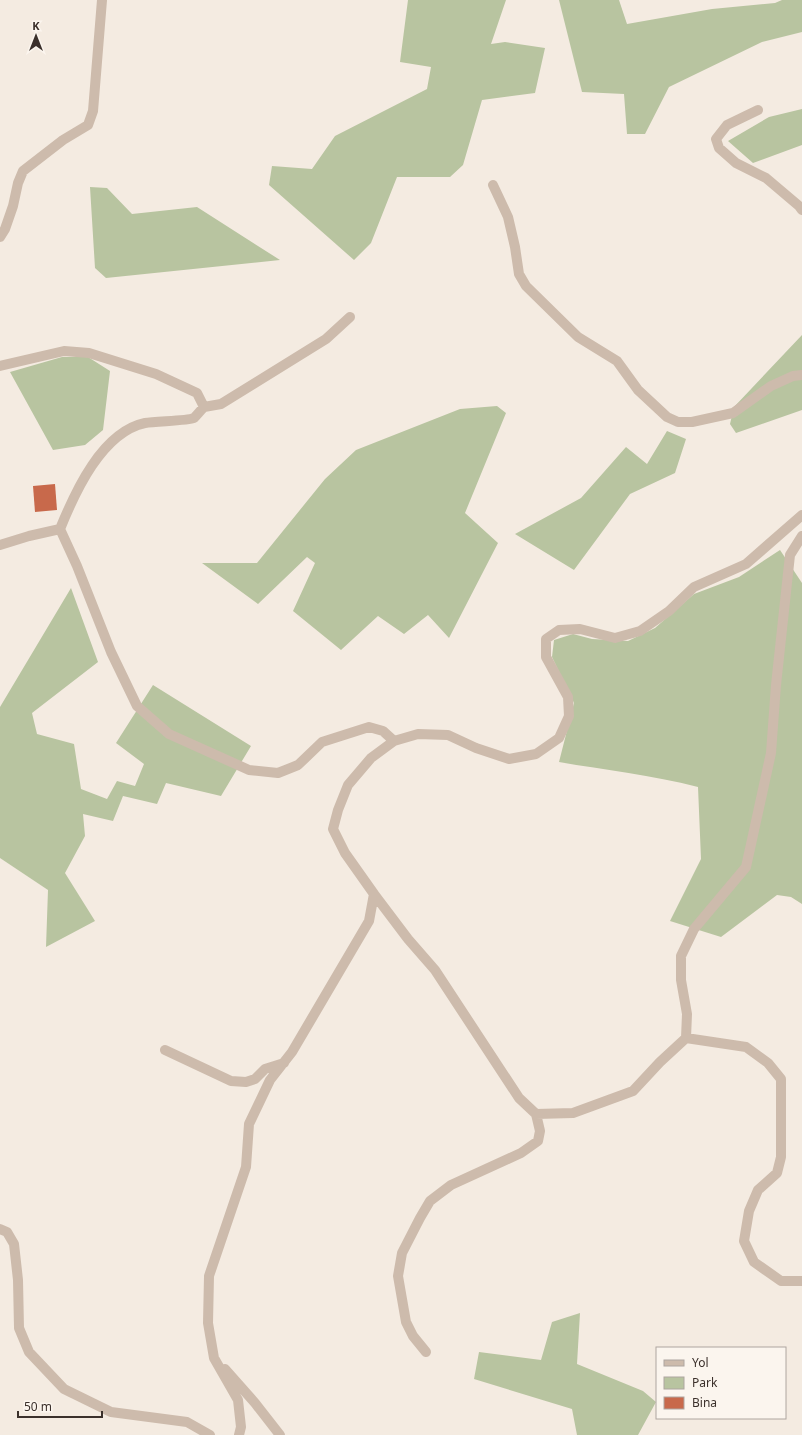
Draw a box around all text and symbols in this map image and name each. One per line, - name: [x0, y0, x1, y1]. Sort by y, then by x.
- north arrow: [16, 16, 56, 56]
- text: K: [32, 18, 40, 33]
- legend: [656, 1347, 786, 1419]
- text: Yol: [692, 1354, 709, 1371]
- text: Park: [692, 1374, 718, 1391]
- scale bar: [18, 1393, 102, 1419]
- text: Bina: [692, 1394, 717, 1411]
- text: 50 m: [24, 1398, 52, 1415]

